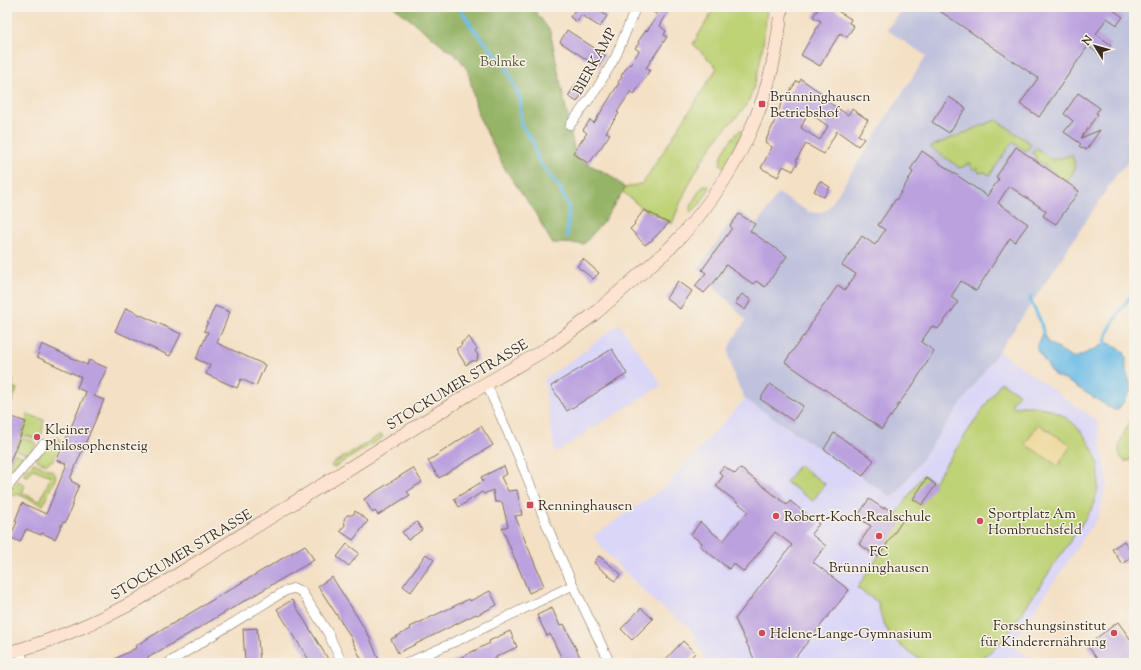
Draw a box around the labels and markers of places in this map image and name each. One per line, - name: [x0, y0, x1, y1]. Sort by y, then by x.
- place label: Brünninghausen Betriebshof: [770, 88, 870, 124]
- marker: Brünninghausen Betriebshof: [757, 99, 767, 109]
- place label: Kleiner Philosophensteig: [45, 421, 148, 457]
- marker: Kleiner Philosophensteig: [32, 432, 42, 442]
- place label: Renninghausen: [538, 497, 633, 517]
- marker: Renninghausen: [525, 500, 535, 510]
- place label: Sportplatz Am Hombruchsfeld: [988, 505, 1082, 541]
- place label: Robert-Koch-Realschule: [784, 508, 931, 528]
- marker: Robert-Koch-Realschule: [771, 511, 781, 521]
- marker: Sportplatz Am Hombruchsfeld: [975, 516, 985, 526]
- marker: FC Brünninghausen: [874, 531, 884, 541]
- place label: FC Brünninghausen: [829, 543, 929, 579]
- place label: Forschungsinstitut für Kinderernährung: [980, 617, 1106, 653]
- place label: Helene-Lange-Gymnasium: [770, 625, 933, 645]
- marker: Helene-Lange-Gymnasium: [757, 628, 767, 638]
- marker: Forschungsinstitut für Kinderernährung: [1109, 628, 1119, 638]

